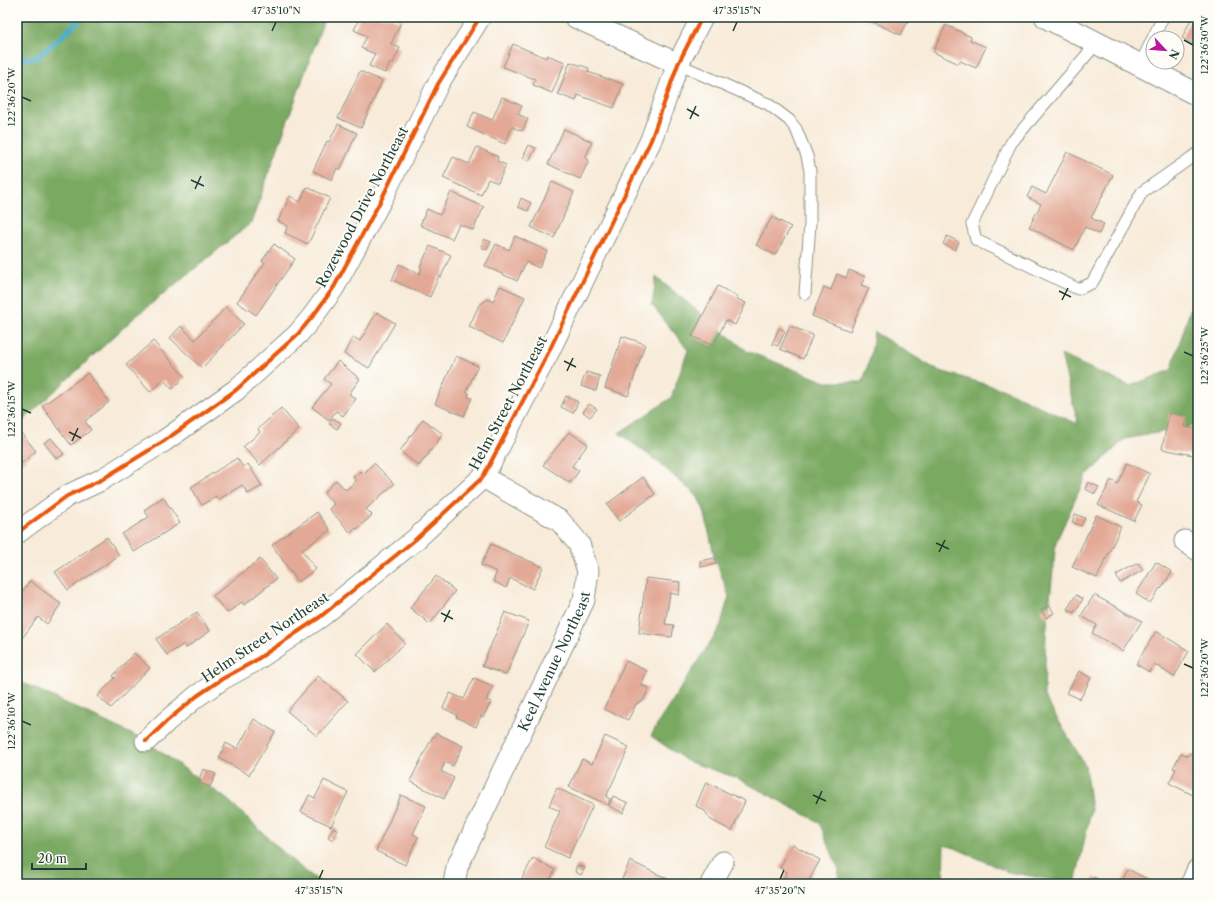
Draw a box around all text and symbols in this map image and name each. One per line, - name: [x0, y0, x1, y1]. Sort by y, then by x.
- text: 47°35'10"N: [251, 4, 301, 17]
- text: 47°35'15"N: [713, 4, 761, 17]
- text: 122°36'30"W: [1198, 15, 1211, 74]
- north arrow: [1145, 30, 1185, 70]
- text: N: [1165, 47, 1182, 62]
- text: 122°36'20"W: [5, 66, 18, 127]
- street label: Rozewood Drive Northeast: [312, 123, 412, 291]
- text: 122°36'25"W: [1198, 326, 1211, 385]
- street label: Helm Street Northeast: [465, 333, 551, 473]
- text: 122°36'15"W: [5, 380, 18, 437]
- street label: Helm Street Northeast: [198, 588, 332, 686]
- street label: Keel Avenue Northeast: [514, 590, 594, 734]
- text: 122°36'20"W: [1198, 637, 1211, 698]
- text: 122°36'10"W: [5, 691, 18, 750]
- scale bar: [32, 845, 86, 871]
- text: 20 m: [38, 851, 67, 866]
- text: 47°35'15"N: [295, 884, 343, 897]
- text: 47°35'20"N: [754, 884, 806, 897]

